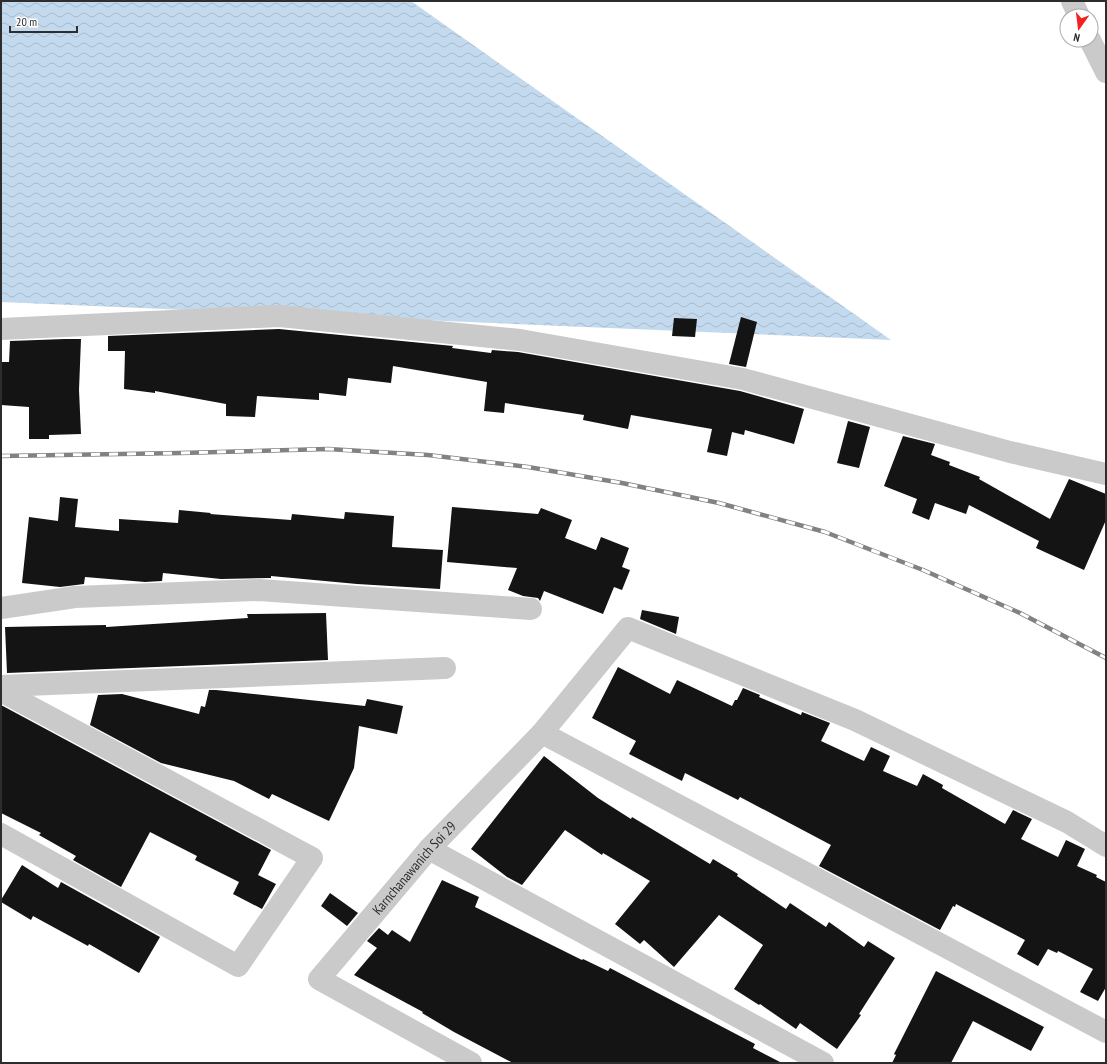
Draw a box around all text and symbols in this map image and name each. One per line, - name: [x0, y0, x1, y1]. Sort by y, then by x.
- scale bar: [10, 8, 77, 34]
- north arrow: [1059, 8, 1099, 48]
- text: 20 m: [16, 14, 37, 29]
- text: N: [1072, 30, 1081, 45]
- street label: Karnchanawanich Soi 29: [368, 817, 460, 918]

